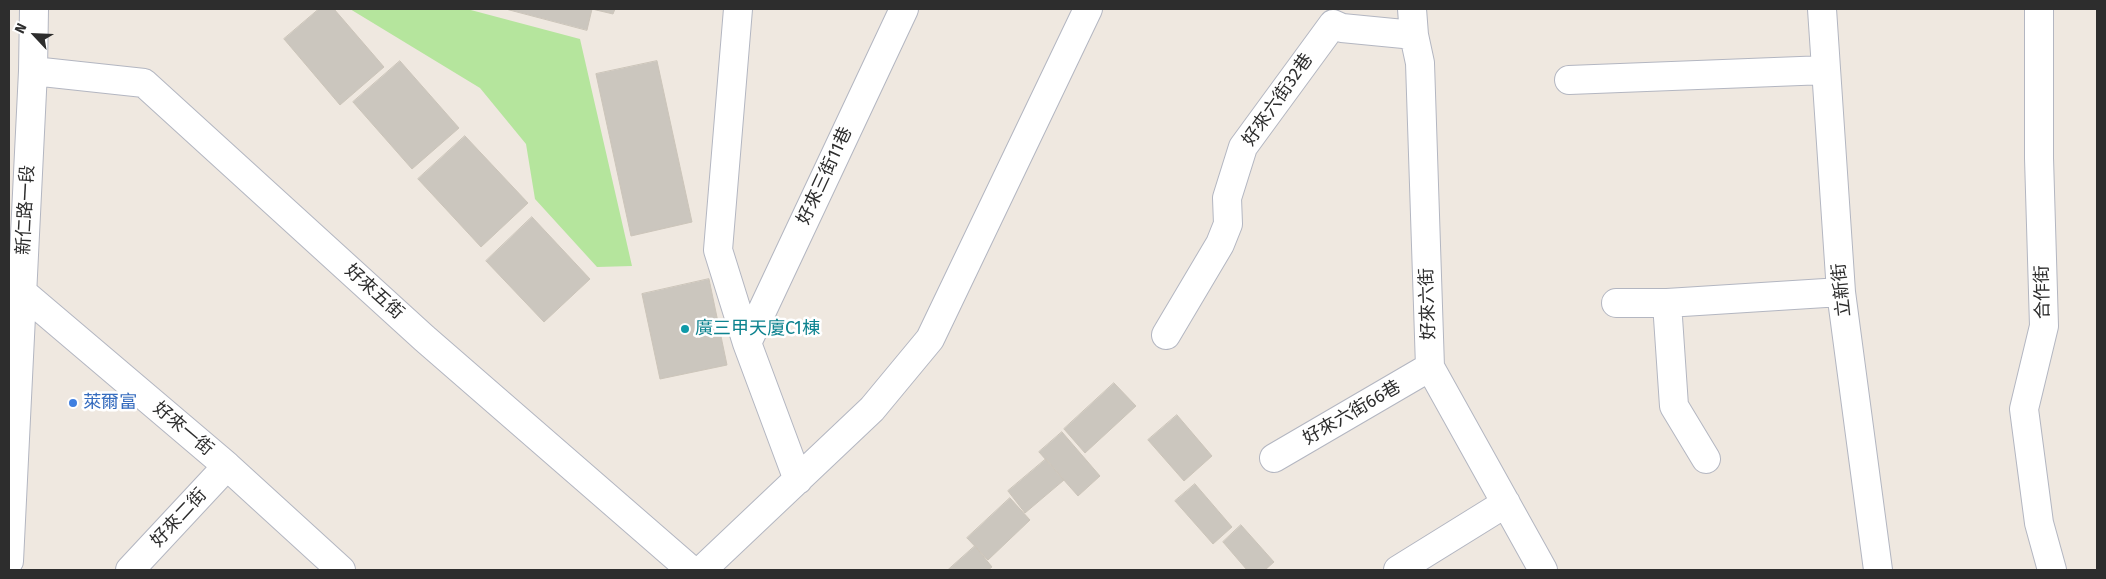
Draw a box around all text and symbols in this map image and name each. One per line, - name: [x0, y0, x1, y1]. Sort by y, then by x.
- north arrow: [10, 10, 60, 60]
- text: N: [11, 21, 31, 36]
- street label: 好來六街32巷: [1238, 50, 1318, 150]
- street label: 好來三街11巷: [793, 124, 857, 228]
- street label: 新仁路一段: [13, 164, 39, 256]
- street label: 好來五街: [340, 260, 408, 324]
- street label: 立新街: [1828, 262, 1856, 318]
- street label: 合作街: [2032, 265, 2054, 319]
- street label: 好來六街: [1416, 268, 1440, 340]
- place label: 廣三甲天廈C1棟: [695, 318, 820, 340]
- marker: 廣三甲天廈C1棟: [679, 323, 691, 335]
- street label: 好來六街66巷: [1299, 376, 1405, 450]
- place label: 萊爾富: [83, 392, 137, 414]
- marker: 萊爾富: [67, 397, 79, 409]
- street label: 好來一街: [148, 398, 218, 460]
- street label: 好來二街: [147, 484, 211, 552]

